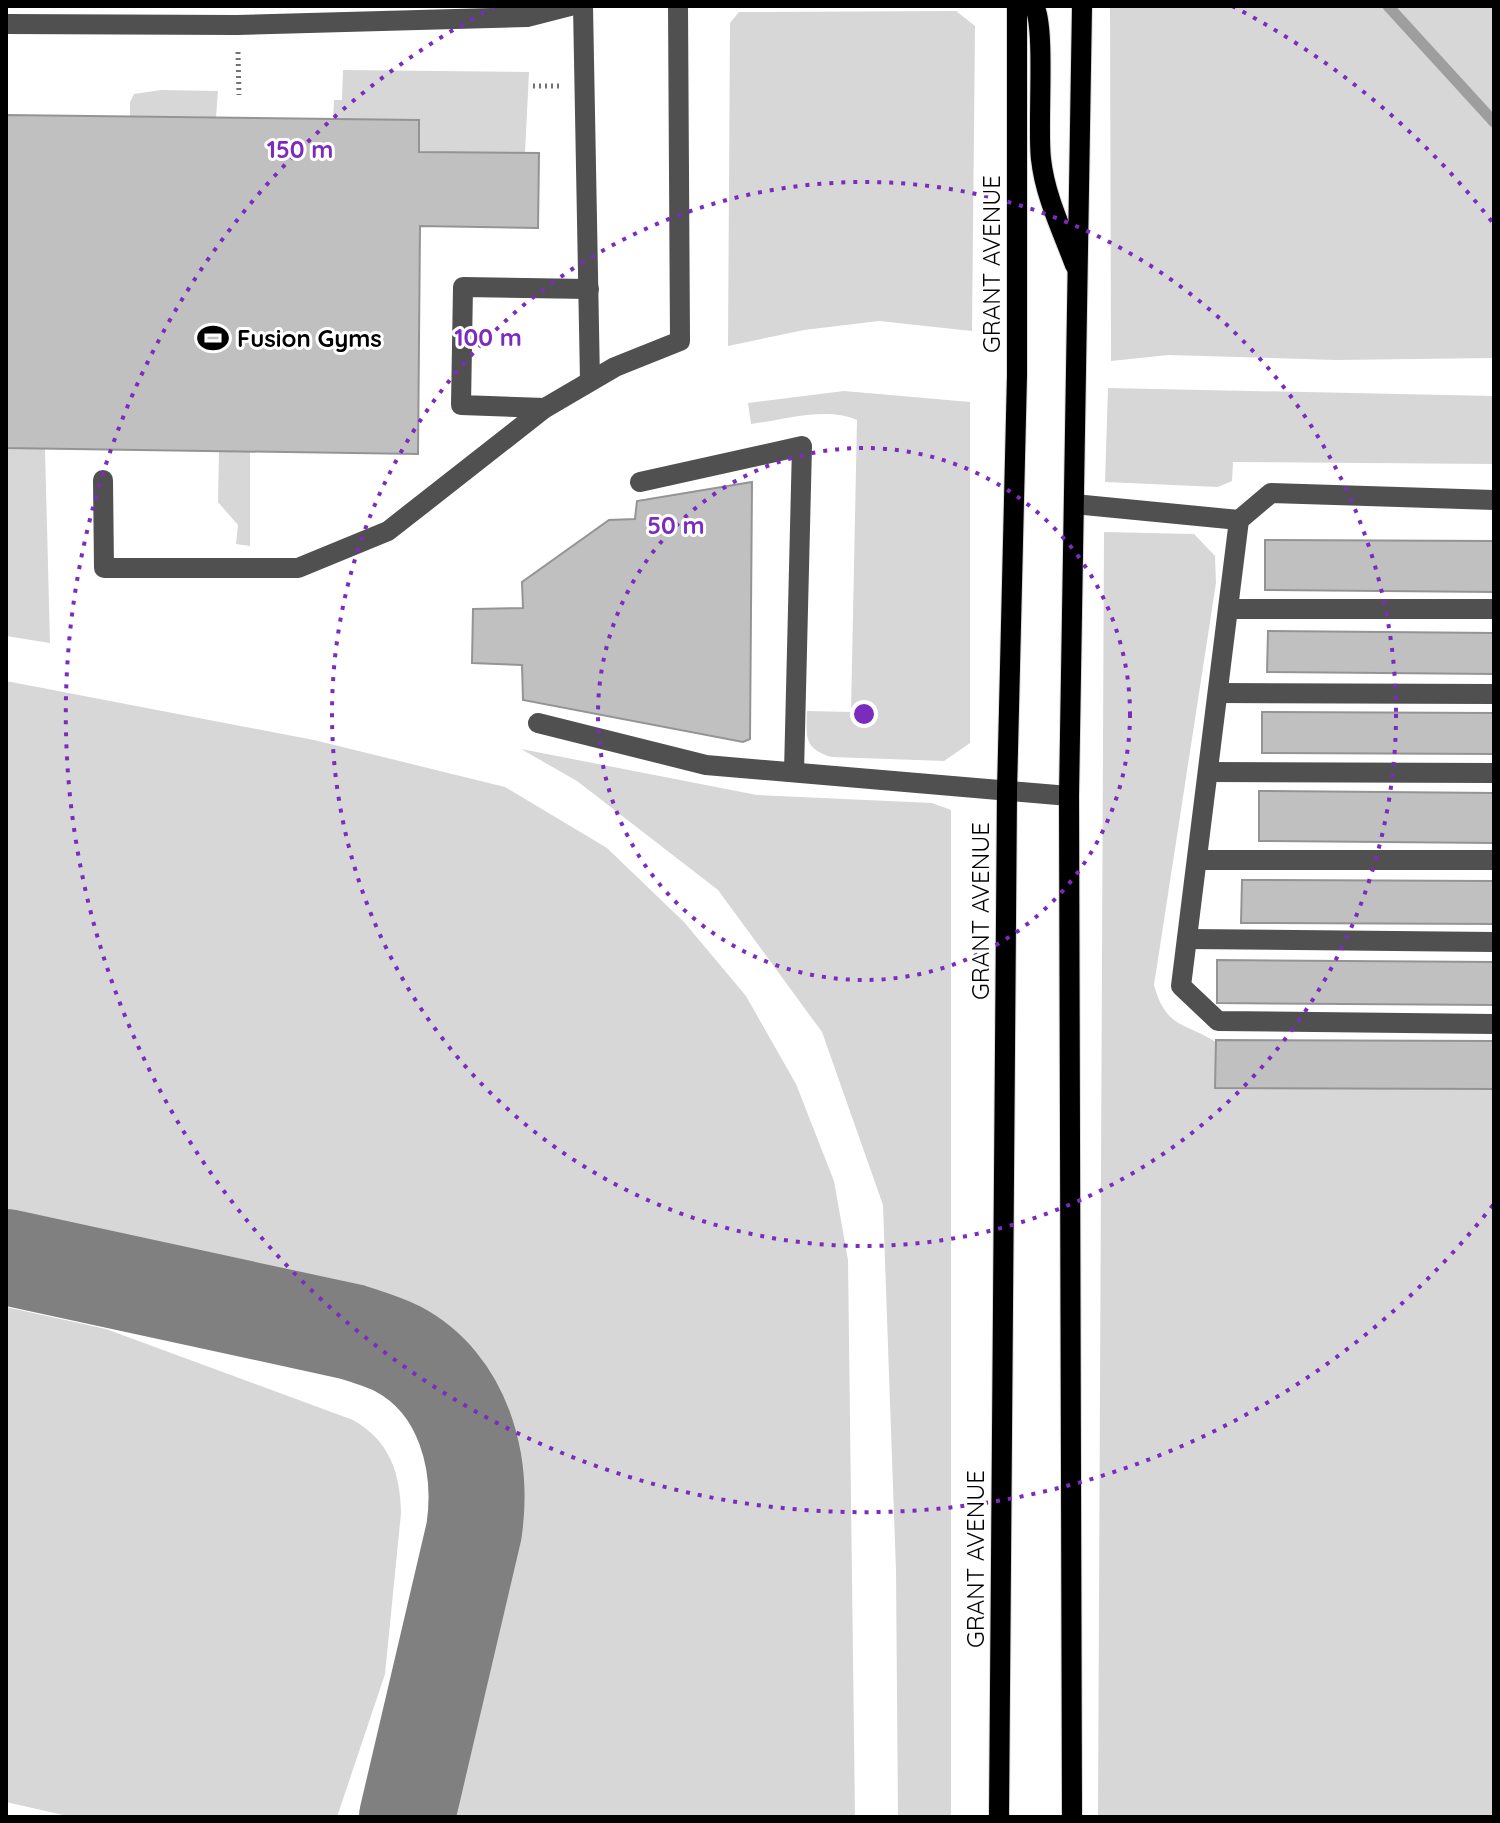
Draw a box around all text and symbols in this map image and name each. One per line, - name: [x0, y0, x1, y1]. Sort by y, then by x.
- text: 150 m: [267, 134, 333, 164]
- street label: GRANT AVENUE: [976, 175, 1006, 353]
- sports icon: Fusion Gyms: [196, 321, 230, 355]
- text: 100 m: [454, 322, 522, 352]
- place label: Fusion Gyms: [237, 323, 382, 353]
- text: 50 m: [647, 510, 705, 540]
- centre of rings: [850, 700, 878, 728]
- street label: GRANT AVENUE: [965, 822, 995, 1000]
- street label: GRANT AVENUE: [960, 1470, 990, 1648]

